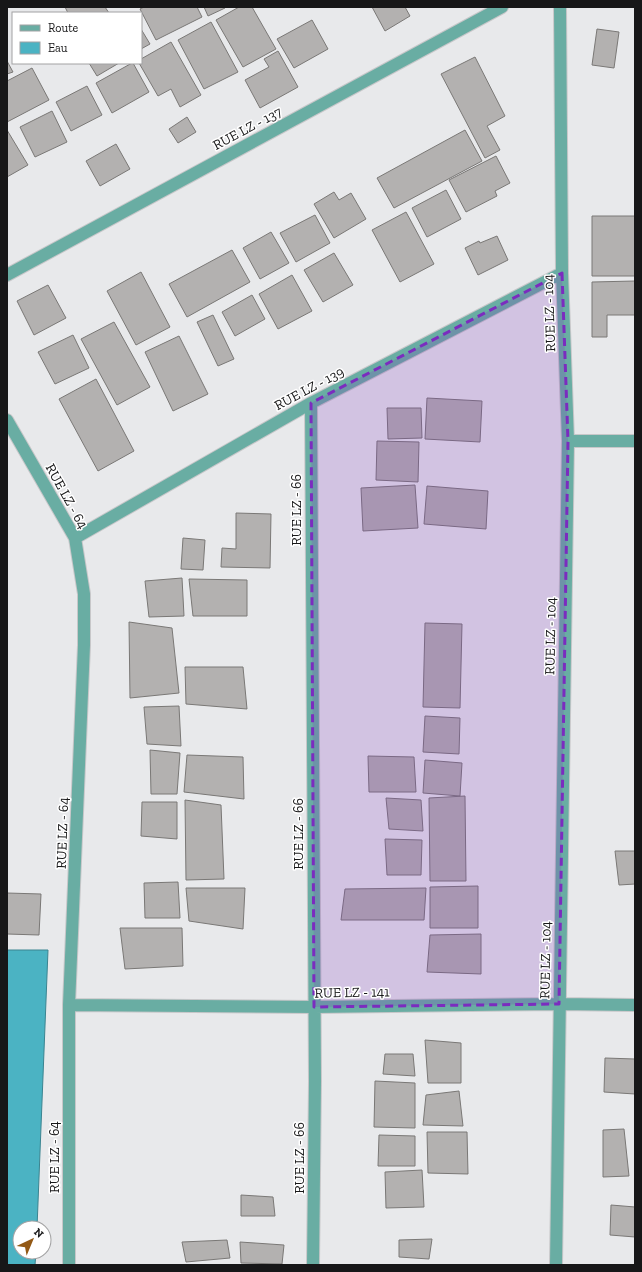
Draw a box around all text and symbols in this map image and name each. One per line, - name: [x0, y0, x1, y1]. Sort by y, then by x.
- legend: [12, 12, 142, 64]
- text: Route: [48, 21, 79, 35]
- text: Eau: [48, 41, 68, 55]
- street label: RUE LZ - 137: [210, 103, 285, 154]
- street label: RUE LZ - 104: [540, 273, 559, 352]
- street label: RUE LZ - 139: [271, 363, 347, 414]
- street label: RUE LZ - 64: [42, 461, 92, 532]
- street label: RUE LZ - 66: [288, 474, 305, 546]
- street label: RUE LZ - 104: [541, 596, 560, 675]
- street label: RUE LZ - 64: [53, 796, 72, 869]
- street label: RUE LZ - 66: [290, 798, 307, 870]
- street label: RUE LZ - 104: [536, 920, 555, 999]
- street label: RUE LZ - 141: [314, 983, 390, 1002]
- street label: RUE LZ - 64: [46, 1121, 63, 1193]
- street label: RUE LZ - 66: [291, 1122, 308, 1194]
- north arrow: [12, 1220, 52, 1260]
- text: N: [31, 1226, 47, 1241]

